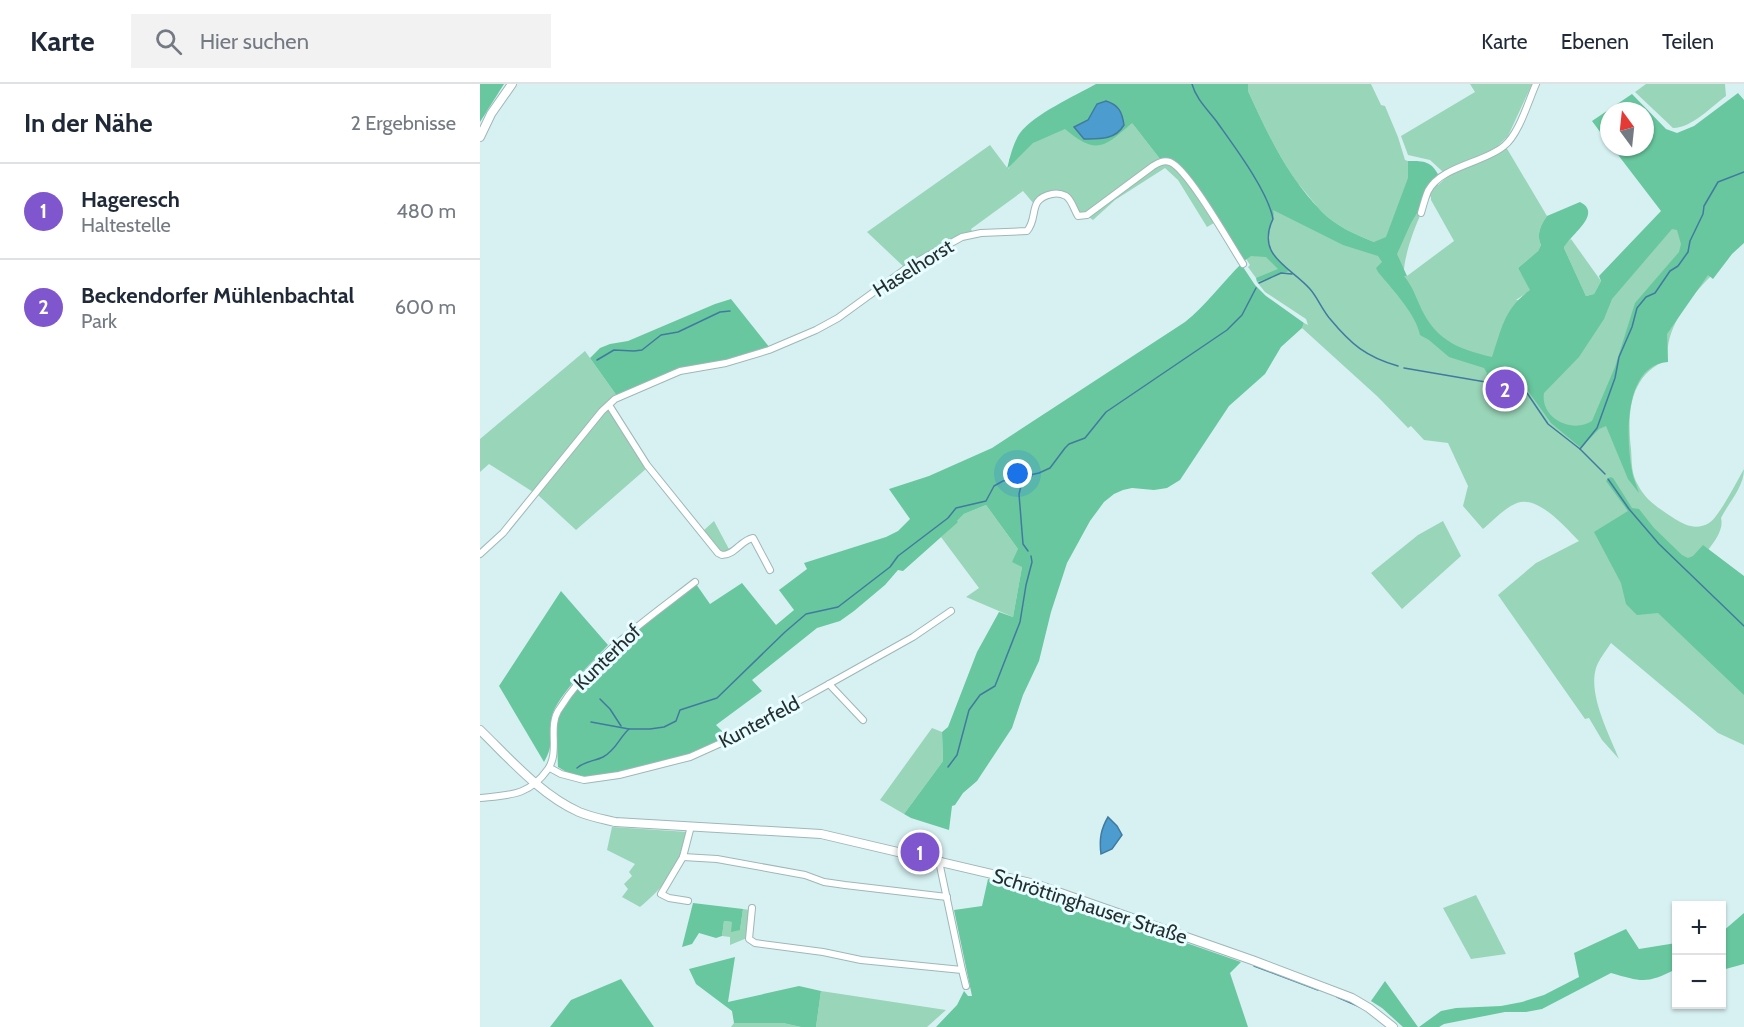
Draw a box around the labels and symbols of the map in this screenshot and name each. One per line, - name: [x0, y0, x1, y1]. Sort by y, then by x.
- north arrow: [1600, 102, 1654, 156]
- street label: Haselhorst: [868, 234, 958, 302]
- pin: 2: [1486, 366, 1524, 412]
- your location: [1003, 459, 1032, 488]
- street label: Kunterhof: [568, 619, 646, 695]
- street label: Kunterfeld: [715, 691, 803, 753]
- pin: 1: [900, 830, 940, 874]
- street label: Schröttinghauser Straße: [990, 863, 1190, 949]

